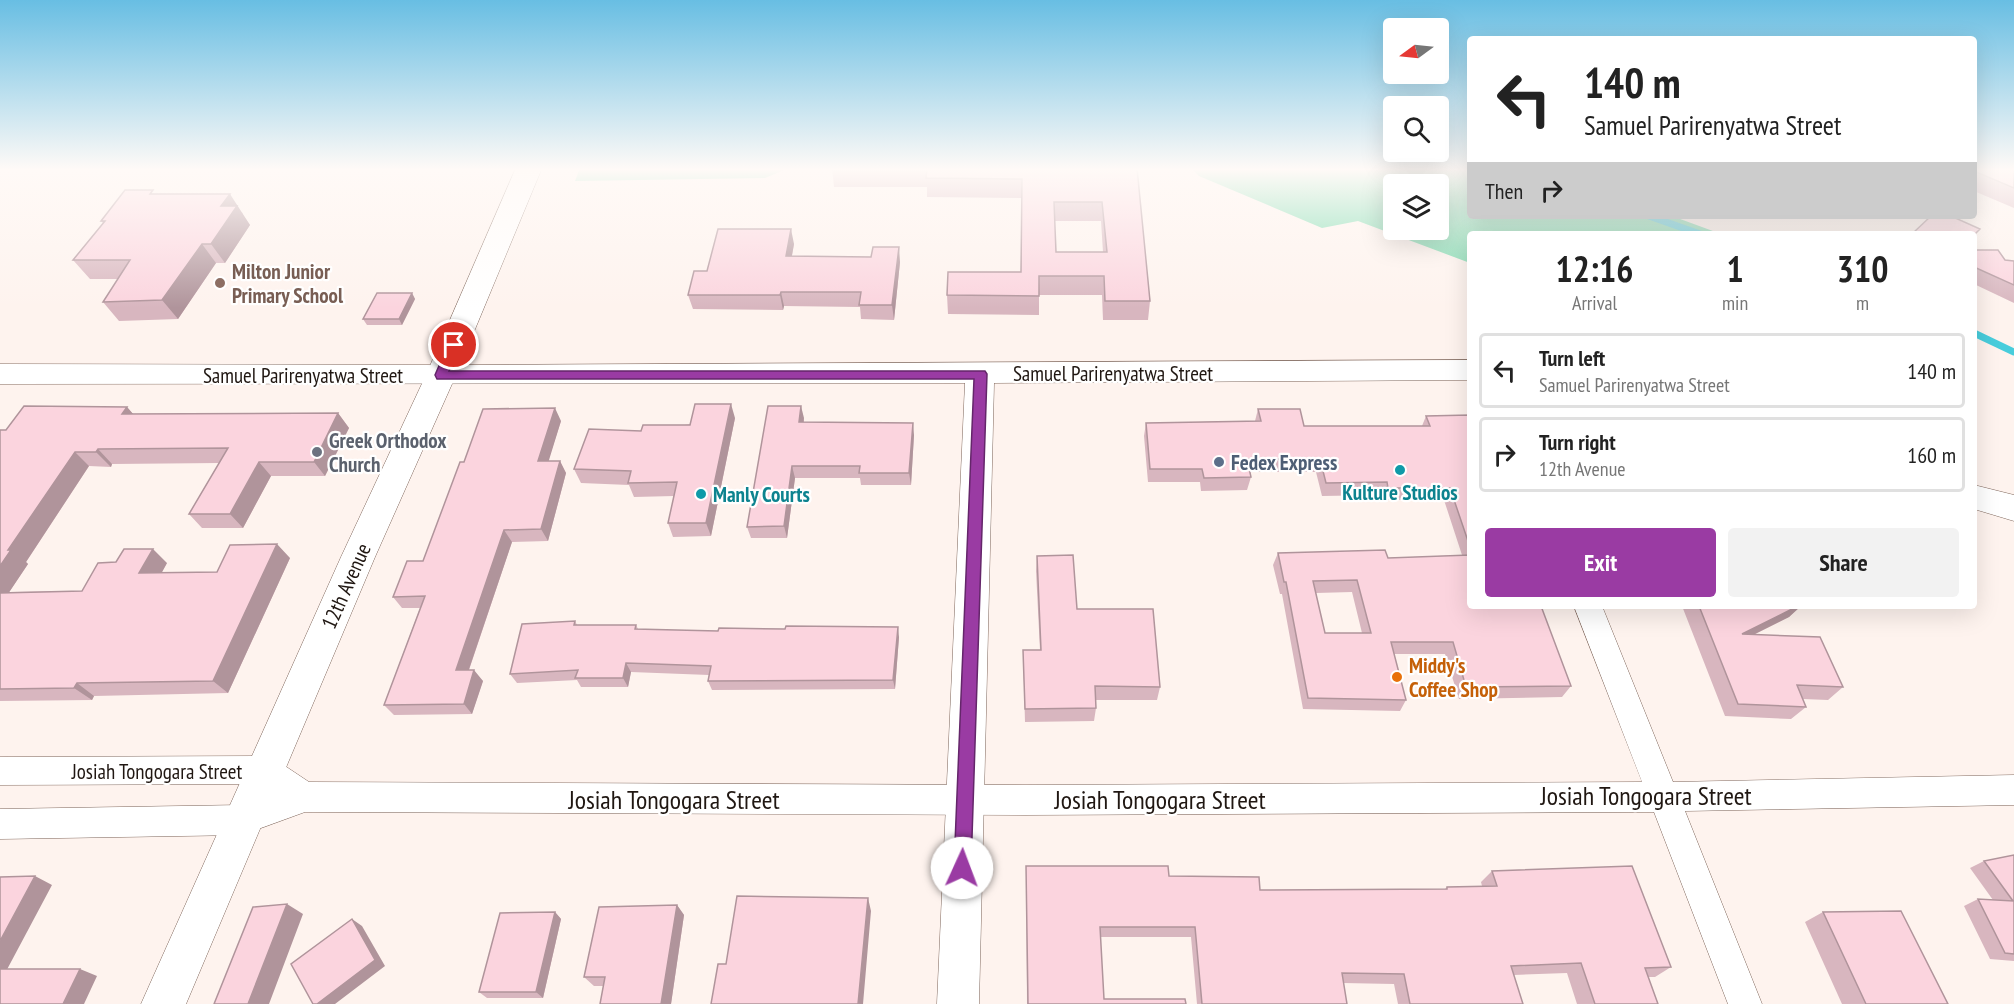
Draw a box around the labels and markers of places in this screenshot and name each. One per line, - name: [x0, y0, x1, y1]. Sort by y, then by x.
- place label: Milton Junior Primary School: [232, 258, 344, 309]
- marker: Milton Junior Primary School: [213, 276, 227, 290]
- pin: [428, 319, 479, 370]
- place label: Greek Orthodox Church: [329, 427, 447, 478]
- marker: Greek Orthodox Church: [310, 445, 324, 459]
- place label: Fedex Express: [1231, 449, 1337, 476]
- marker: Fedex Express: [1212, 455, 1226, 469]
- marker: Kulture Studios: [1393, 463, 1407, 477]
- place label: Kulture Studios: [1342, 479, 1458, 506]
- place label: Manly Courts: [713, 481, 810, 508]
- marker: Manly Courts: [694, 487, 708, 501]
- place label: Middy's Coffee Shop: [1409, 652, 1498, 703]
- marker: Middy's Coffee Shop: [1390, 670, 1404, 684]

